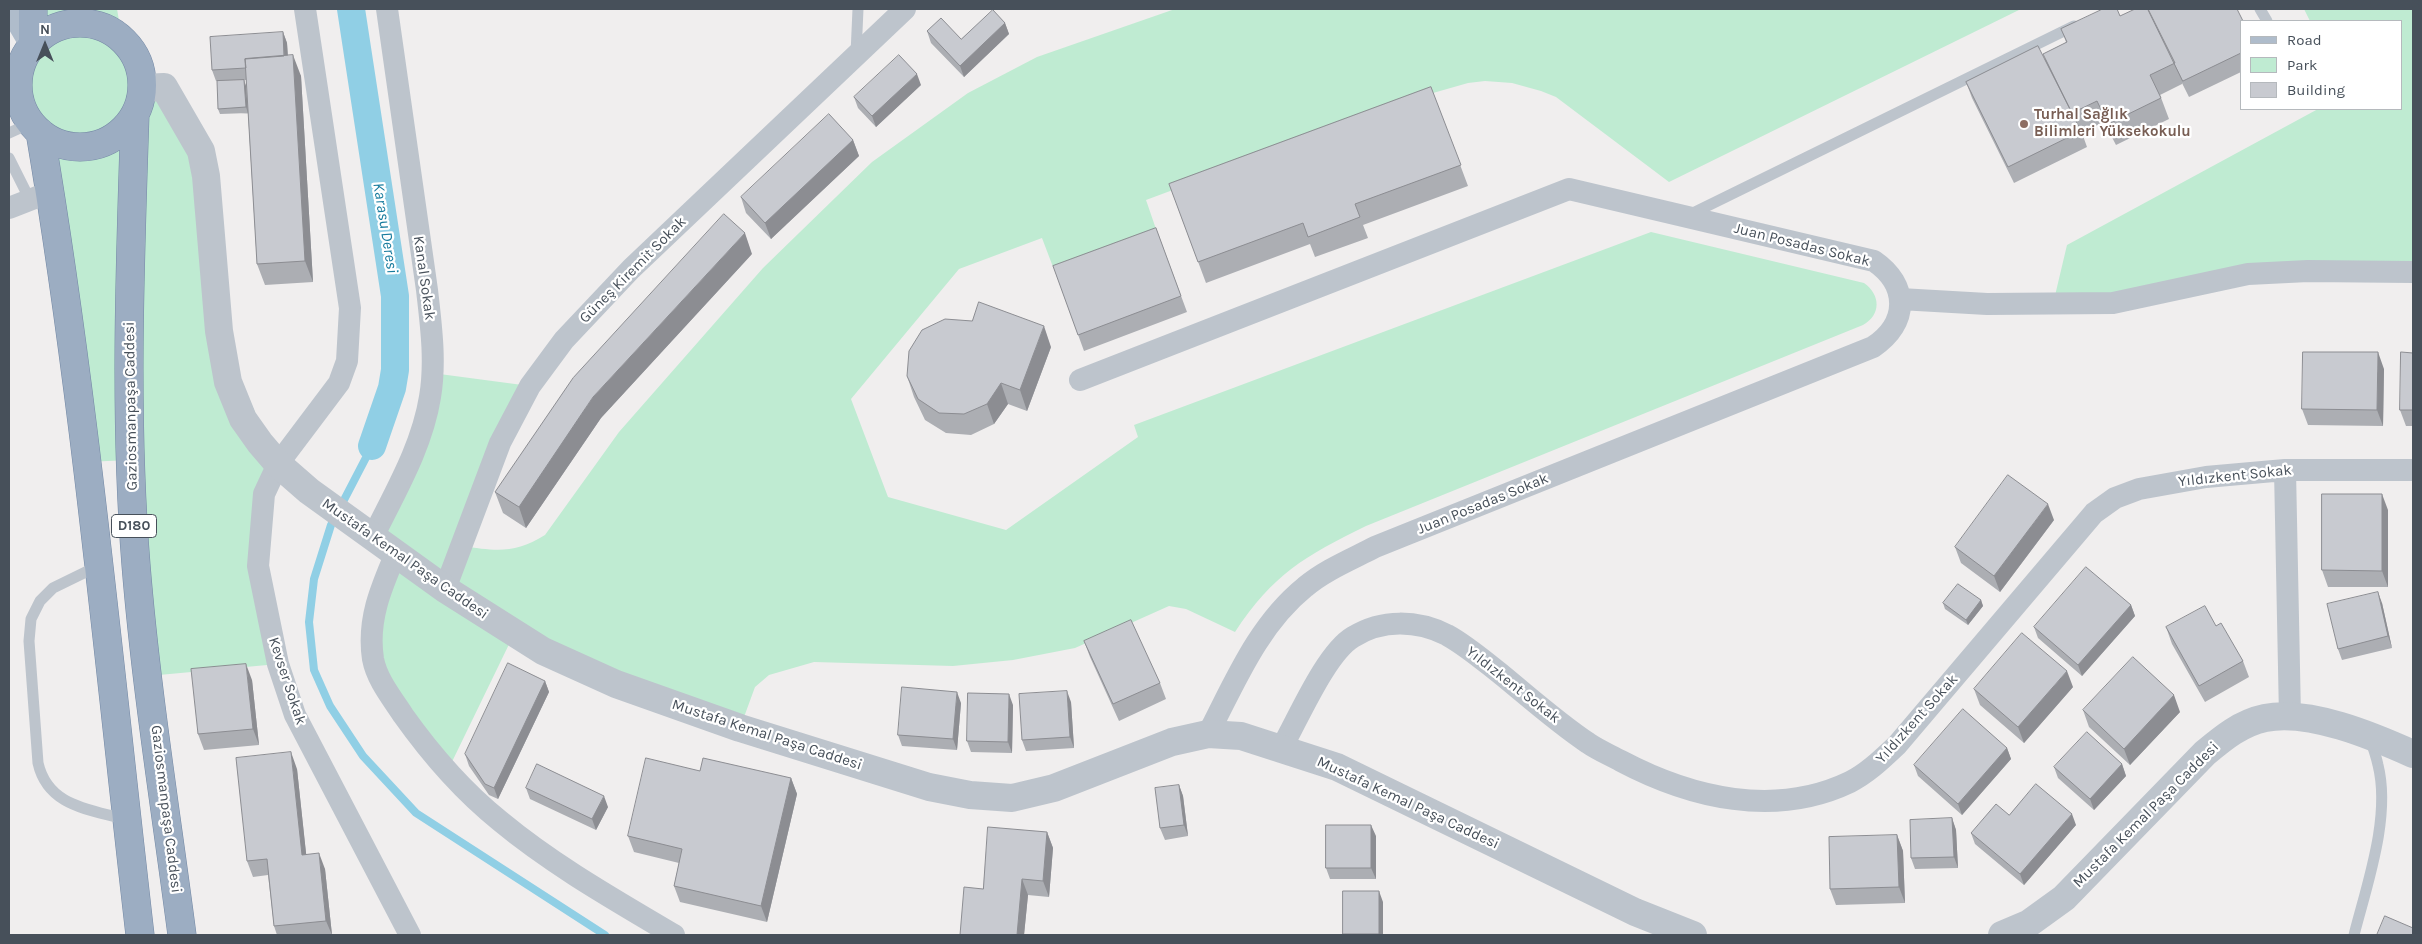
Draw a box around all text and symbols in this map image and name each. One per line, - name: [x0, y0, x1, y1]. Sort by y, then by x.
- north arrow: [20, 20, 70, 70]
- legend: [2240, 20, 2402, 110]
- text: N: [40, 21, 50, 38]
- text: Road: [2287, 31, 2322, 49]
- text: Park: [2287, 56, 2317, 74]
- text: Building: [2287, 81, 2345, 99]
- place label: Turhal Sağlık Bilimleri Yüksekokulu: [2034, 106, 2191, 141]
- marker: Turhal Sağlık Bilimleri Yüksekokulu: [2018, 118, 2030, 130]
- water label: Karasu Deresi: [368, 181, 402, 275]
- street label: Güneş Kiremit Sokak: [576, 213, 690, 327]
- street label: Juan Posadas Sokak: [1732, 219, 1872, 271]
- street label: Kanal Sokak: [409, 235, 439, 321]
- street label: Gaziosmanpaşa Caddesi: [121, 321, 141, 491]
- street label: Yıldızkent Sokak: [2177, 461, 2293, 491]
- street label: Juan Posadas Sokak: [1415, 469, 1551, 539]
- street label: Mustafa Kemal Paşa Caddesi: [318, 495, 492, 623]
- road number: D180: [112, 514, 156, 538]
- street label: Kevser Sokak: [264, 635, 310, 727]
- street label: Yıldızkent Sokak: [1462, 643, 1564, 727]
- street label: Yıldızkent Sokak: [1872, 671, 1962, 767]
- street label: Mustafa Kemal Paşa Caddesi: [670, 696, 864, 774]
- street label: Gaziosmanpaşa Caddesi: [147, 724, 185, 894]
- street label: Mustafa Kemal Paşa Caddesi: [2069, 738, 2223, 892]
- street label: Mustafa Kemal Paşa Caddesi: [1314, 753, 1502, 853]

